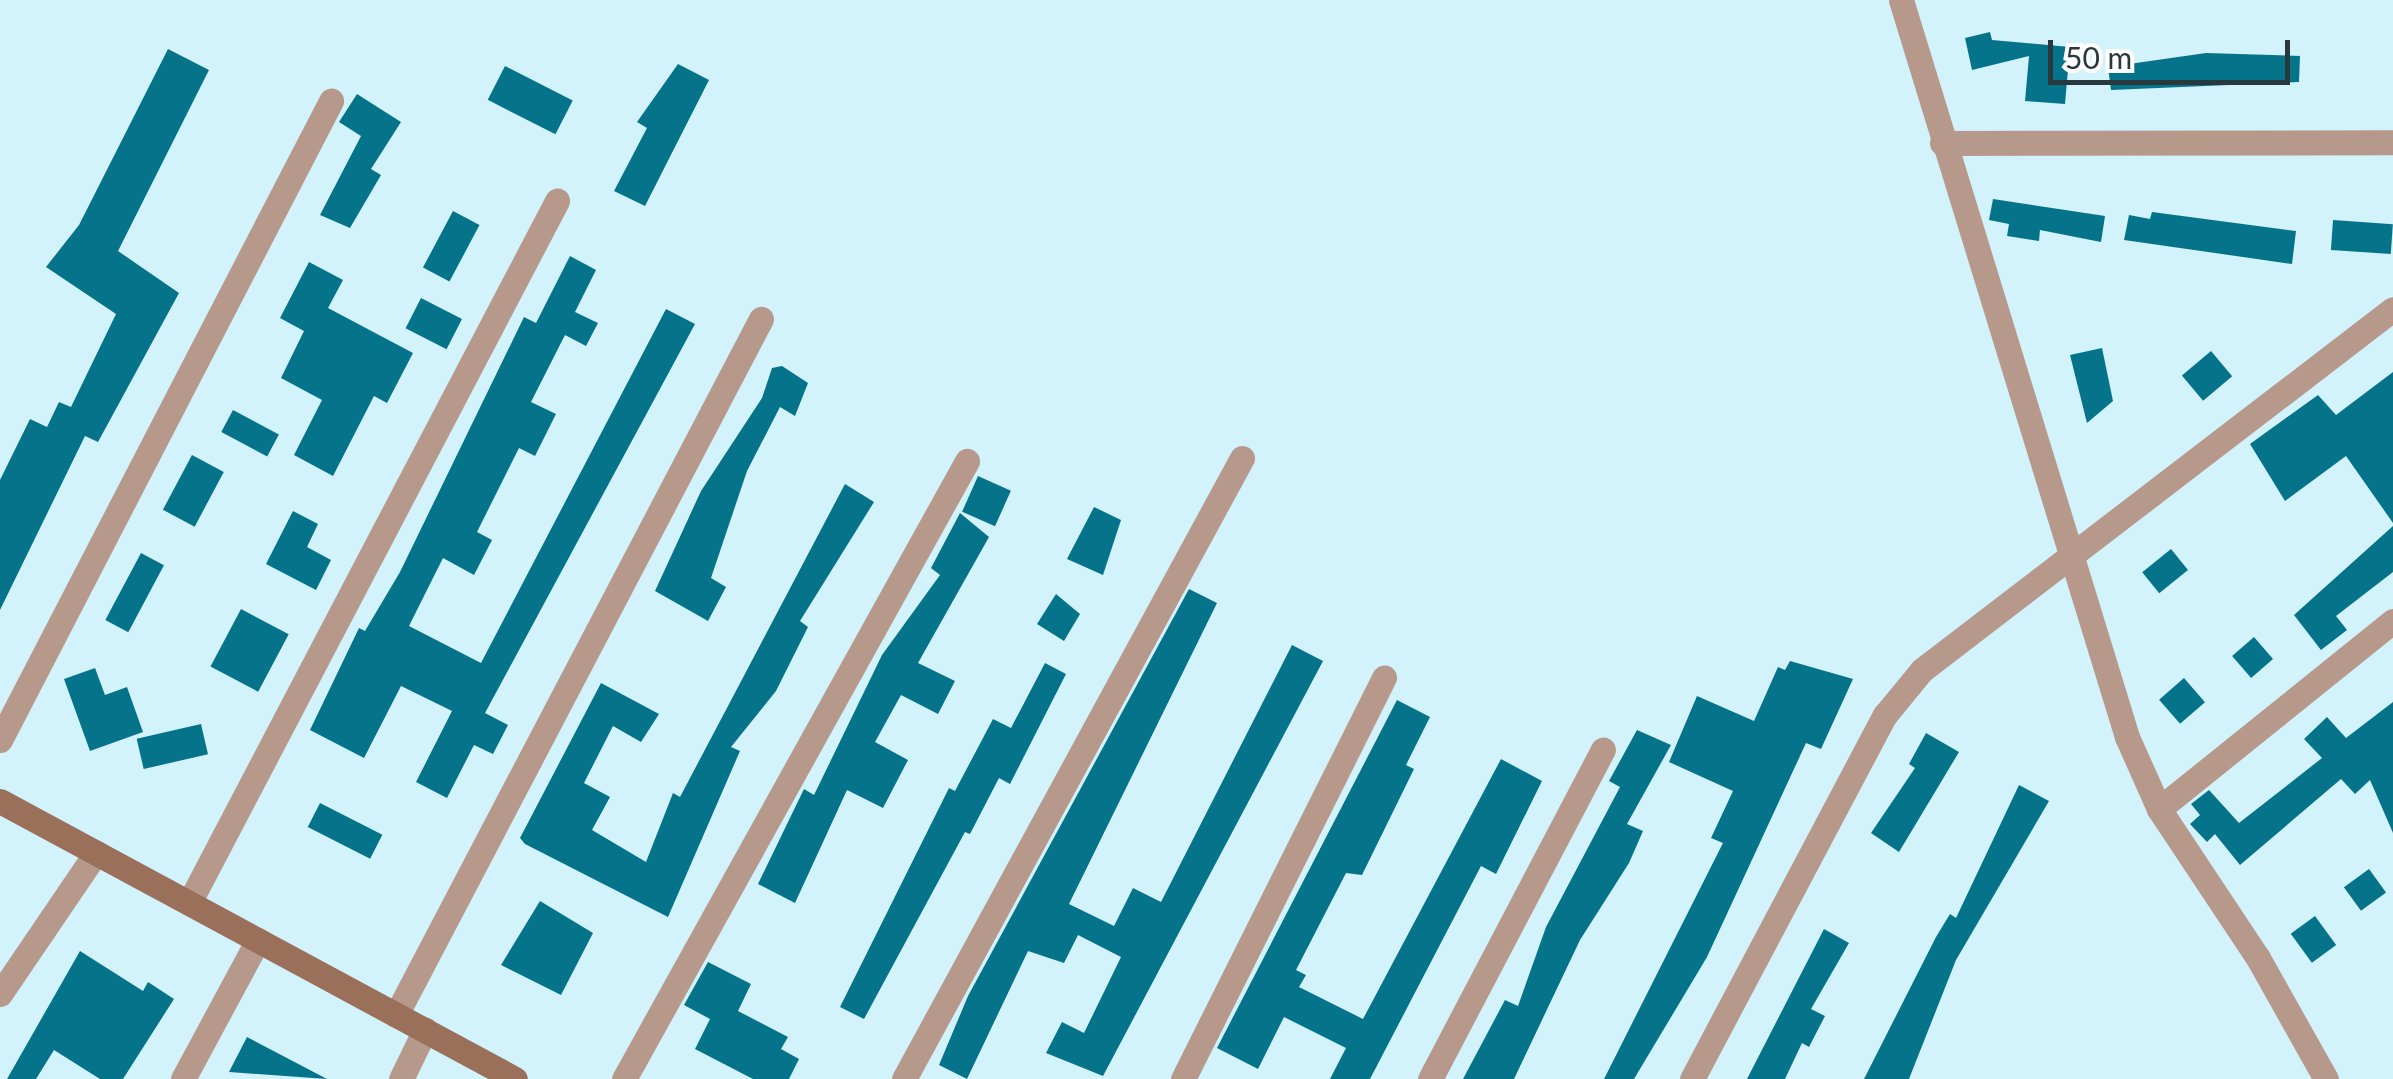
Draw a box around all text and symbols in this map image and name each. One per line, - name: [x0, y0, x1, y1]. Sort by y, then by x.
- scale bar: [2053, 20, 2296, 82]
- text: 50 m: [2065, 39, 2132, 75]

